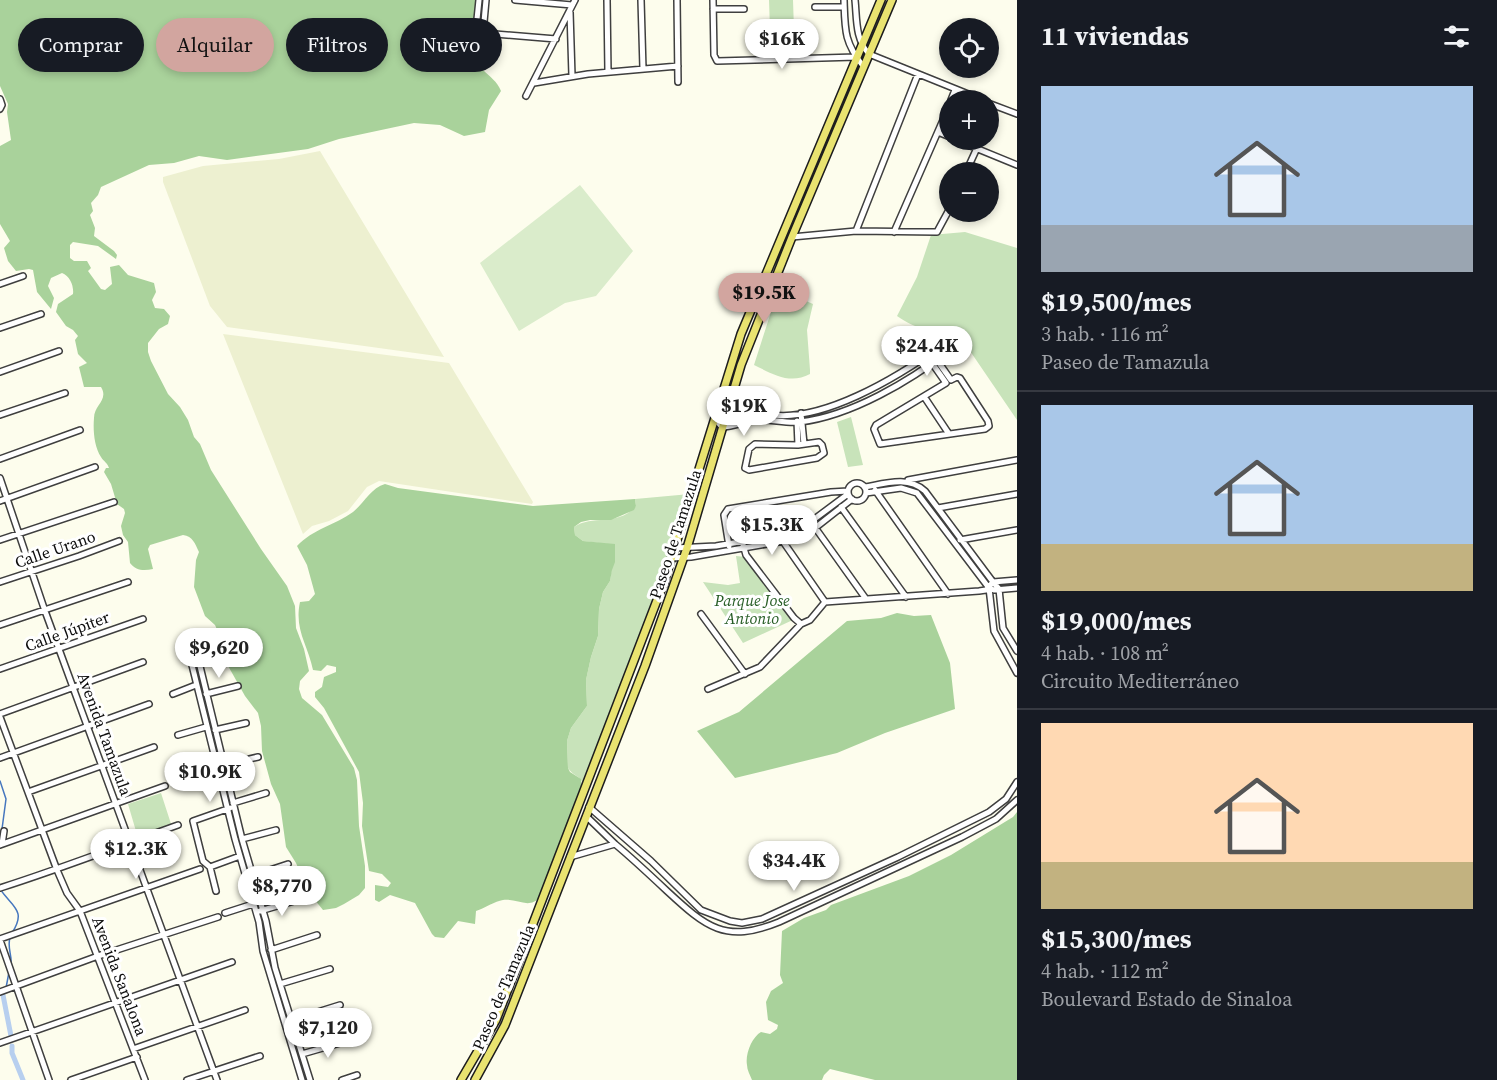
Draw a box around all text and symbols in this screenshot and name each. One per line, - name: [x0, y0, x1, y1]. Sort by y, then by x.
- chip: Comprar: [18, 18, 144, 72]
- chip: Alquilar: [156, 18, 274, 72]
- chip: Filtros: [286, 18, 388, 72]
- chip: Nuevo: [400, 18, 502, 72]
- map controls: [939, 18, 999, 222]
- button: locate: [939, 18, 999, 78]
- text: 11 viviendas: [1041, 18, 1189, 54]
- pin: $16K: [746, 19, 818, 70]
- icon: filters: [1440, 20, 1473, 53]
- text: $16K: [759, 24, 805, 52]
- button: +: [939, 90, 999, 150]
- icon: home: [1203, 125, 1311, 233]
- button: −: [939, 162, 999, 222]
- pin: $19.5K: [715, 273, 813, 324]
- text: $19.5K: [732, 278, 796, 306]
- text: $19,500/mes: [1041, 284, 1192, 320]
- text: 3 hab. · 116 m²: [1041, 320, 1169, 348]
- pin: $24.4K: [878, 326, 976, 377]
- text: $24.4K: [895, 331, 959, 359]
- text: Paseo de Tamazula: [1041, 348, 1210, 376]
- pin: $19K: [708, 386, 780, 437]
- text: $19K: [721, 391, 767, 419]
- icon: home: [1203, 444, 1311, 552]
- street label: Paseo de Tamazula: [644, 466, 707, 602]
- pin: $15.3K: [723, 505, 821, 556]
- text: $15.3K: [740, 510, 804, 538]
- street label: Calle Urano: [12, 525, 98, 573]
- park label: Parque Jose Antonio: [713, 589, 790, 629]
- text: $19,000/mes: [1041, 603, 1192, 639]
- street label: Calle Júpiter: [22, 605, 113, 656]
- pin: $9,620: [170, 628, 268, 679]
- text: $9,620: [189, 633, 249, 661]
- text: 4 hab. · 108 m²: [1041, 639, 1169, 667]
- text: Circuito Mediterráneo: [1041, 667, 1239, 695]
- street label: Avenida Tamazula: [73, 669, 138, 799]
- pin: $10.9K: [161, 752, 259, 803]
- text: $10.9K: [178, 757, 242, 785]
- icon: home: [1203, 762, 1311, 870]
- pin: $12.3K: [87, 829, 185, 880]
- text: $12.3K: [104, 834, 168, 862]
- pin: $34.4K: [745, 841, 843, 892]
- text: $34.4K: [762, 846, 826, 874]
- pin: $8,770: [233, 866, 331, 917]
- text: $8,770: [252, 871, 312, 899]
- street label: Avenida Sanalona: [87, 913, 153, 1040]
- street label: Paseo de Tamazula: [467, 920, 540, 1053]
- text: $15,300/mes: [1041, 921, 1192, 957]
- text: 4 hab. · 112 m²: [1041, 957, 1169, 985]
- text: Boulevard Estado de Sinaloa: [1041, 985, 1292, 1013]
- pin: $7,120: [279, 1008, 377, 1059]
- text: $7,120: [298, 1013, 358, 1041]

